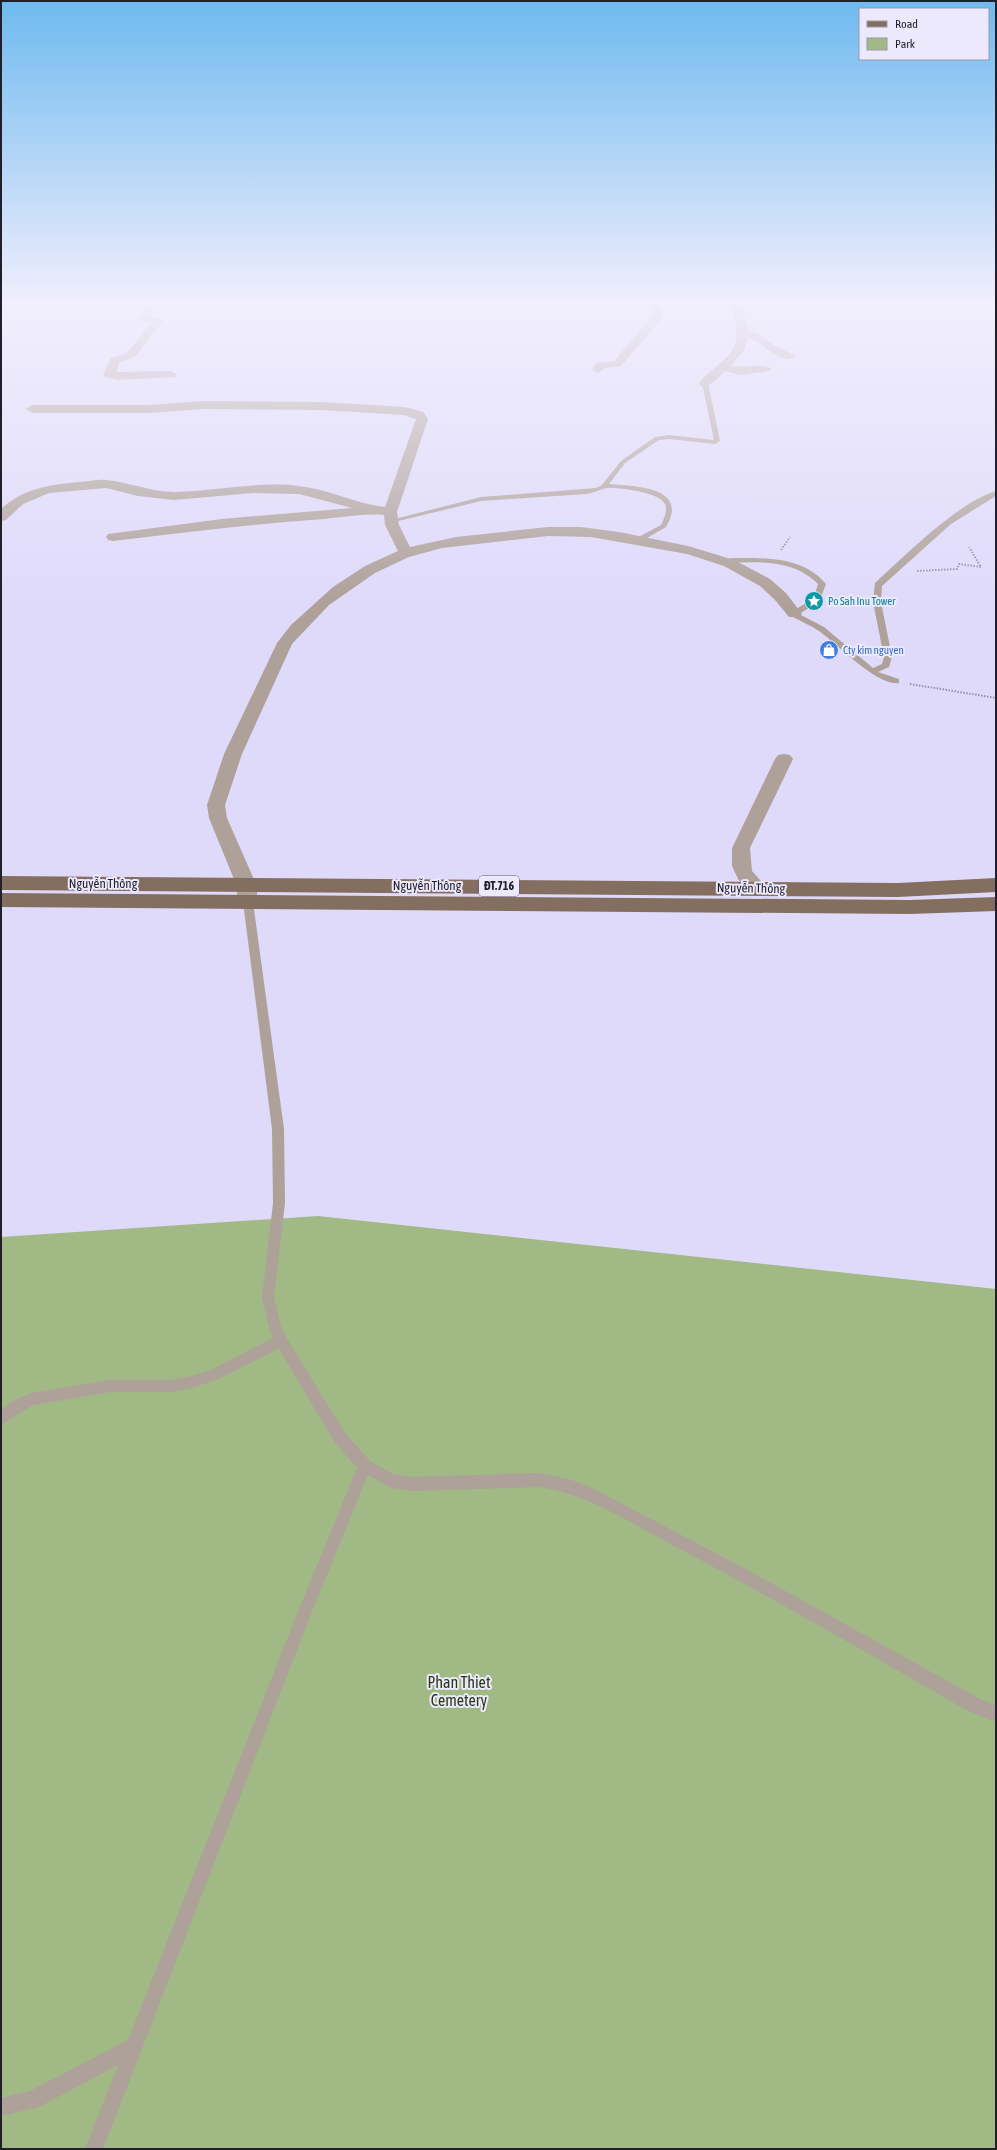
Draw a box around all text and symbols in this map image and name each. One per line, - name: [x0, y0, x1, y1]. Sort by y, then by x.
- legend: [859, 8, 989, 60]
- text: Road: [895, 17, 918, 31]
- text: Park: [895, 37, 916, 51]
- place icon: Po Sah Inu Tower: [803, 590, 825, 612]
- place label: Po Sah Inu Tower: [828, 595, 896, 607]
- shop icon: Cty kim nguyen: [818, 639, 840, 661]
- place label: Cty kim nguyen: [843, 644, 904, 656]
- street label: Nguyễn Thông: [69, 876, 138, 891]
- road number: ĐT.716: [479, 876, 519, 896]
- street label: Nguyễn Thông: [393, 878, 462, 893]
- street label: Nguyễn Thông: [717, 880, 786, 896]
- park label: Phan Thiet Cemetery: [427, 1673, 491, 1710]

